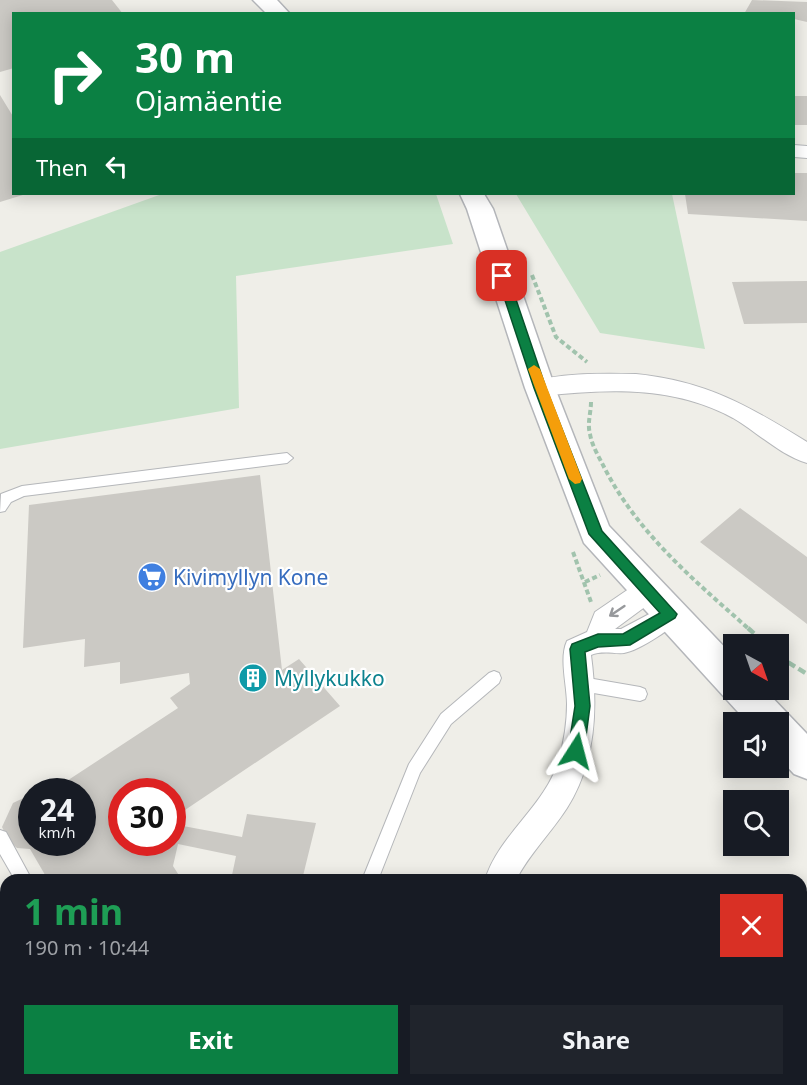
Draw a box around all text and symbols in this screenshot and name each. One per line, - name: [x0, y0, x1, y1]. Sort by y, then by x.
- text: 30 m: [135, 28, 235, 85]
- icon: right: [36, 36, 114, 114]
- text: Ojamäentie: [135, 82, 282, 119]
- icon: left: [100, 150, 133, 183]
- text: Then: [36, 152, 88, 182]
- pin: [476, 250, 527, 301]
- icon: arrive: [485, 259, 518, 292]
- supermarket icon: Kivimyllyn Kone: [136, 561, 168, 593]
- place label: Kivimyllyn Kone: [173, 563, 328, 591]
- one-way arrow: [609, 605, 626, 617]
- north arrow: [723, 634, 789, 700]
- map controls: [723, 634, 789, 856]
- building icon: Myllykukko: [237, 662, 269, 694]
- place label: Myllykukko: [274, 664, 385, 692]
- button: sound: [723, 712, 789, 778]
- position arrow: [544, 719, 608, 783]
- speed limit sign: 30: [108, 778, 186, 856]
- text: 24: [40, 789, 74, 830]
- button: search: [723, 790, 789, 856]
- text: km/h: [39, 822, 75, 842]
- text: 1 min: [24, 887, 123, 936]
- button: close: [720, 894, 783, 957]
- text: 190 m · 10:44: [24, 934, 149, 961]
- button: Exit: [24, 1005, 398, 1074]
- button: Share: [410, 1005, 783, 1074]

